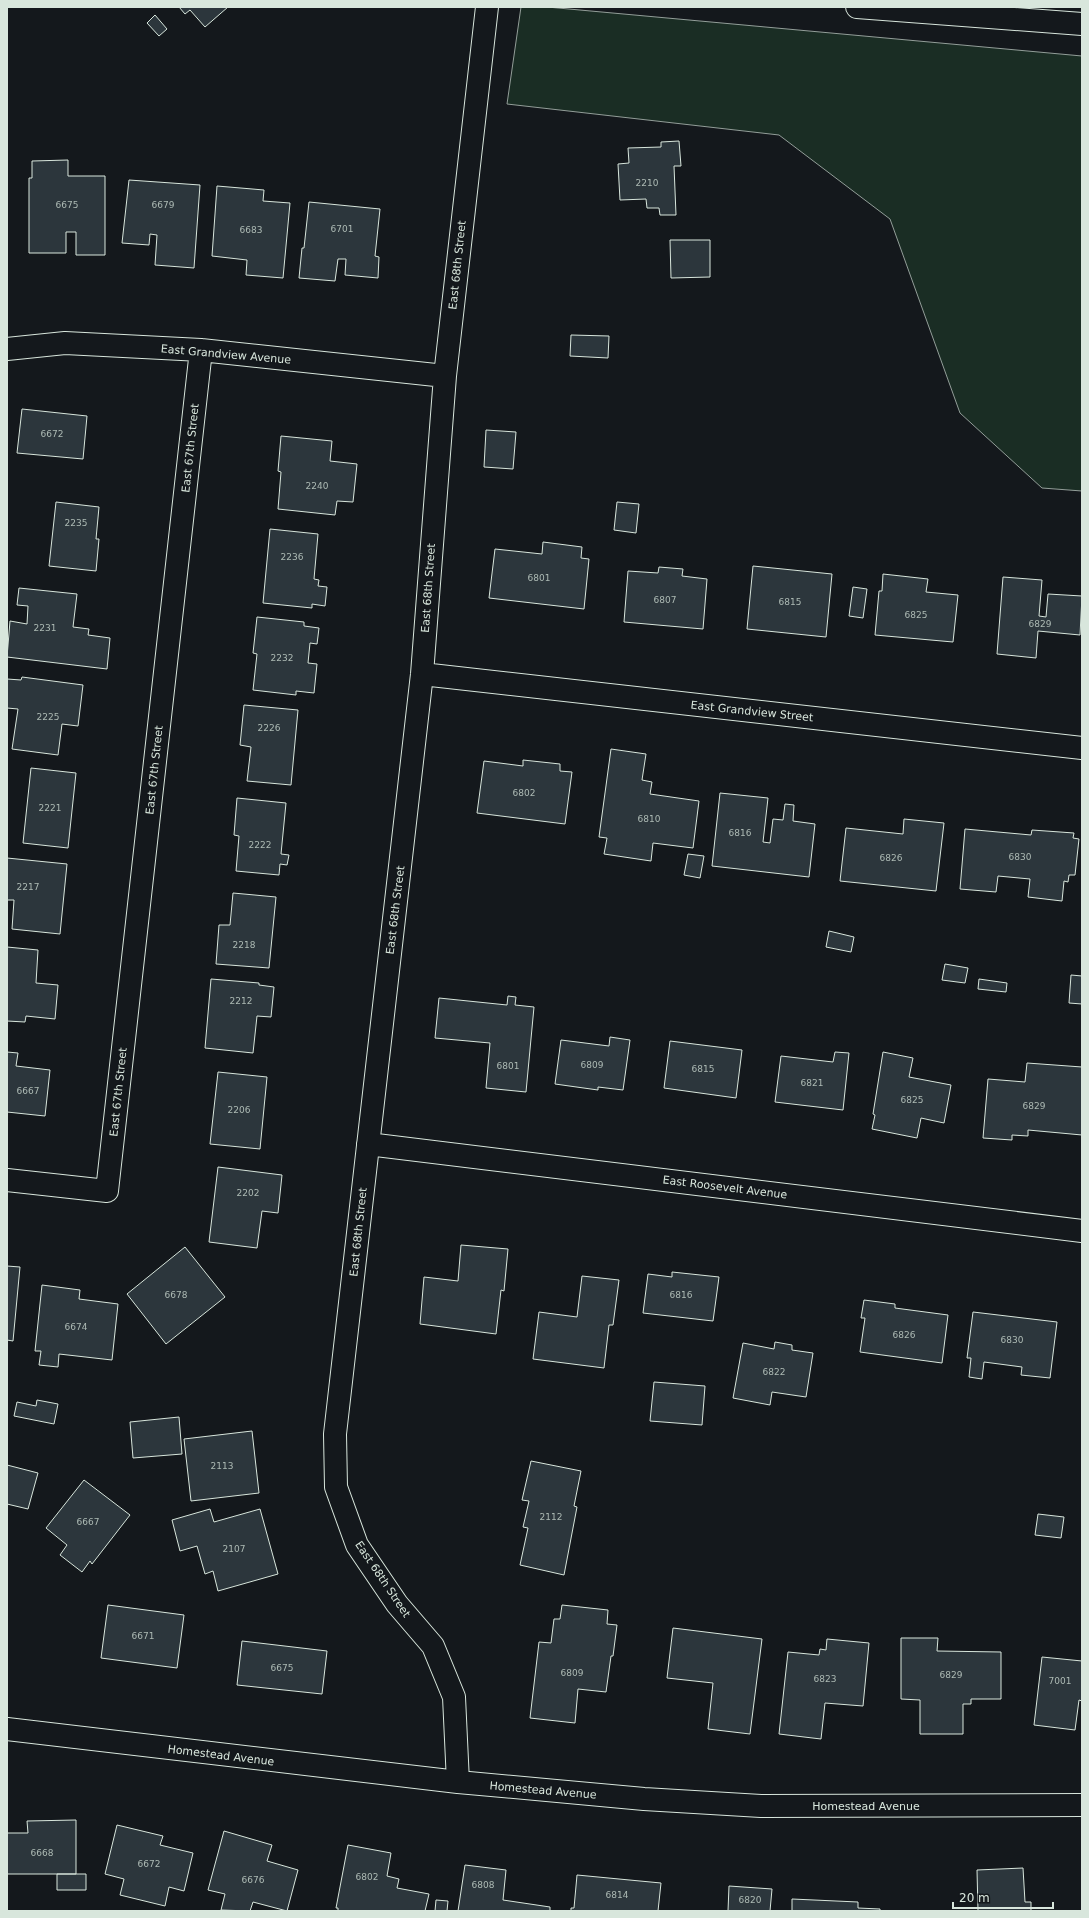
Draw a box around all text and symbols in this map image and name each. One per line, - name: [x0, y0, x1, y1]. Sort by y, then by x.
- house number: 2210: [636, 178, 659, 188]
- house number: 6675: [56, 200, 78, 210]
- house number: 6679: [152, 200, 175, 210]
- street label: East 68th Street: [446, 219, 469, 310]
- house number: 6701: [331, 224, 353, 234]
- house number: 6683: [240, 225, 262, 235]
- street label: East Grandview Avenue: [160, 342, 292, 367]
- street label: East 67th Street: [179, 402, 202, 493]
- house number: 6672: [41, 429, 63, 439]
- house number: 2240: [306, 481, 329, 491]
- house number: 2235: [65, 518, 87, 528]
- street label: East 68th Street: [419, 542, 438, 633]
- house number: 2236: [281, 552, 304, 562]
- house number: 6801: [528, 573, 550, 583]
- house number: 6807: [654, 595, 676, 605]
- house number: 6815: [779, 597, 801, 607]
- house number: 6825: [905, 610, 927, 620]
- house number: 6829: [1029, 619, 1052, 629]
- house number: 2231: [34, 623, 56, 633]
- house number: 2232: [271, 653, 293, 663]
- street label: East Grandview Street: [690, 699, 815, 724]
- house number: 2225: [37, 712, 59, 722]
- house number: 2226: [258, 723, 281, 733]
- street label: East 67th Street: [143, 724, 166, 815]
- house number: 6802: [513, 788, 535, 798]
- house number: 2221: [39, 803, 61, 813]
- house number: 6810: [638, 814, 661, 824]
- house number: 6816: [729, 828, 752, 838]
- house number: 2222: [249, 840, 271, 850]
- house number: 6830: [1009, 852, 1032, 862]
- house number: 6826: [880, 853, 903, 863]
- street label: East 68th Street: [384, 864, 407, 955]
- house number: 2217: [17, 882, 39, 892]
- house number: 2218: [233, 940, 256, 950]
- house number: 2212: [230, 996, 252, 1006]
- street label: East 67th Street: [107, 1046, 130, 1137]
- house number: 6809: [581, 1060, 604, 1070]
- house number: 6801: [497, 1061, 519, 1071]
- house number: 6815: [692, 1064, 714, 1074]
- house number: 6821: [801, 1078, 823, 1088]
- house number: 6667: [17, 1086, 39, 1096]
- house number: 6825: [901, 1095, 923, 1105]
- house number: 6829: [1023, 1101, 1046, 1111]
- house number: 2206: [228, 1105, 251, 1115]
- street label: East Roosevelt Avenue: [662, 1173, 788, 1202]
- street label: East 68th Street: [347, 1186, 370, 1277]
- house number: 2202: [237, 1188, 259, 1198]
- house number: 6678: [165, 1290, 188, 1300]
- house number: 6816: [670, 1290, 693, 1300]
- house number: 6674: [65, 1322, 88, 1332]
- house number: 6826: [893, 1330, 916, 1340]
- house number: 6830: [1001, 1335, 1024, 1345]
- house number: 6822: [763, 1367, 785, 1377]
- house number: 2113: [211, 1461, 233, 1471]
- house number: 2112: [540, 1512, 562, 1522]
- house number: 6667: [77, 1517, 99, 1527]
- street label: East 68th Street: [352, 1539, 413, 1621]
- house number: 2107: [223, 1544, 245, 1554]
- house number: 6671: [132, 1631, 154, 1641]
- house number: 6675: [271, 1663, 293, 1673]
- house number: 6809: [561, 1668, 584, 1678]
- house number: 6829: [940, 1670, 963, 1680]
- house number: 6823: [814, 1674, 836, 1684]
- house number: 7001: [1049, 1676, 1071, 1686]
- street label: Homestead Avenue: [167, 1743, 275, 1769]
- street label: Homestead Avenue: [489, 1779, 597, 1802]
- street label: Homestead Avenue: [812, 1800, 920, 1813]
- house number: 6668: [31, 1848, 54, 1858]
- house number: 6672: [138, 1859, 160, 1869]
- house number: 6802: [356, 1872, 378, 1882]
- house number: 6676: [242, 1875, 265, 1885]
- house number: 6808: [472, 1880, 495, 1890]
- scale bar: [953, 1884, 1053, 1910]
- house number: 6814: [606, 1890, 629, 1900]
- text: 20 m: [959, 1891, 990, 1905]
- house number: 6820: [739, 1895, 762, 1905]

